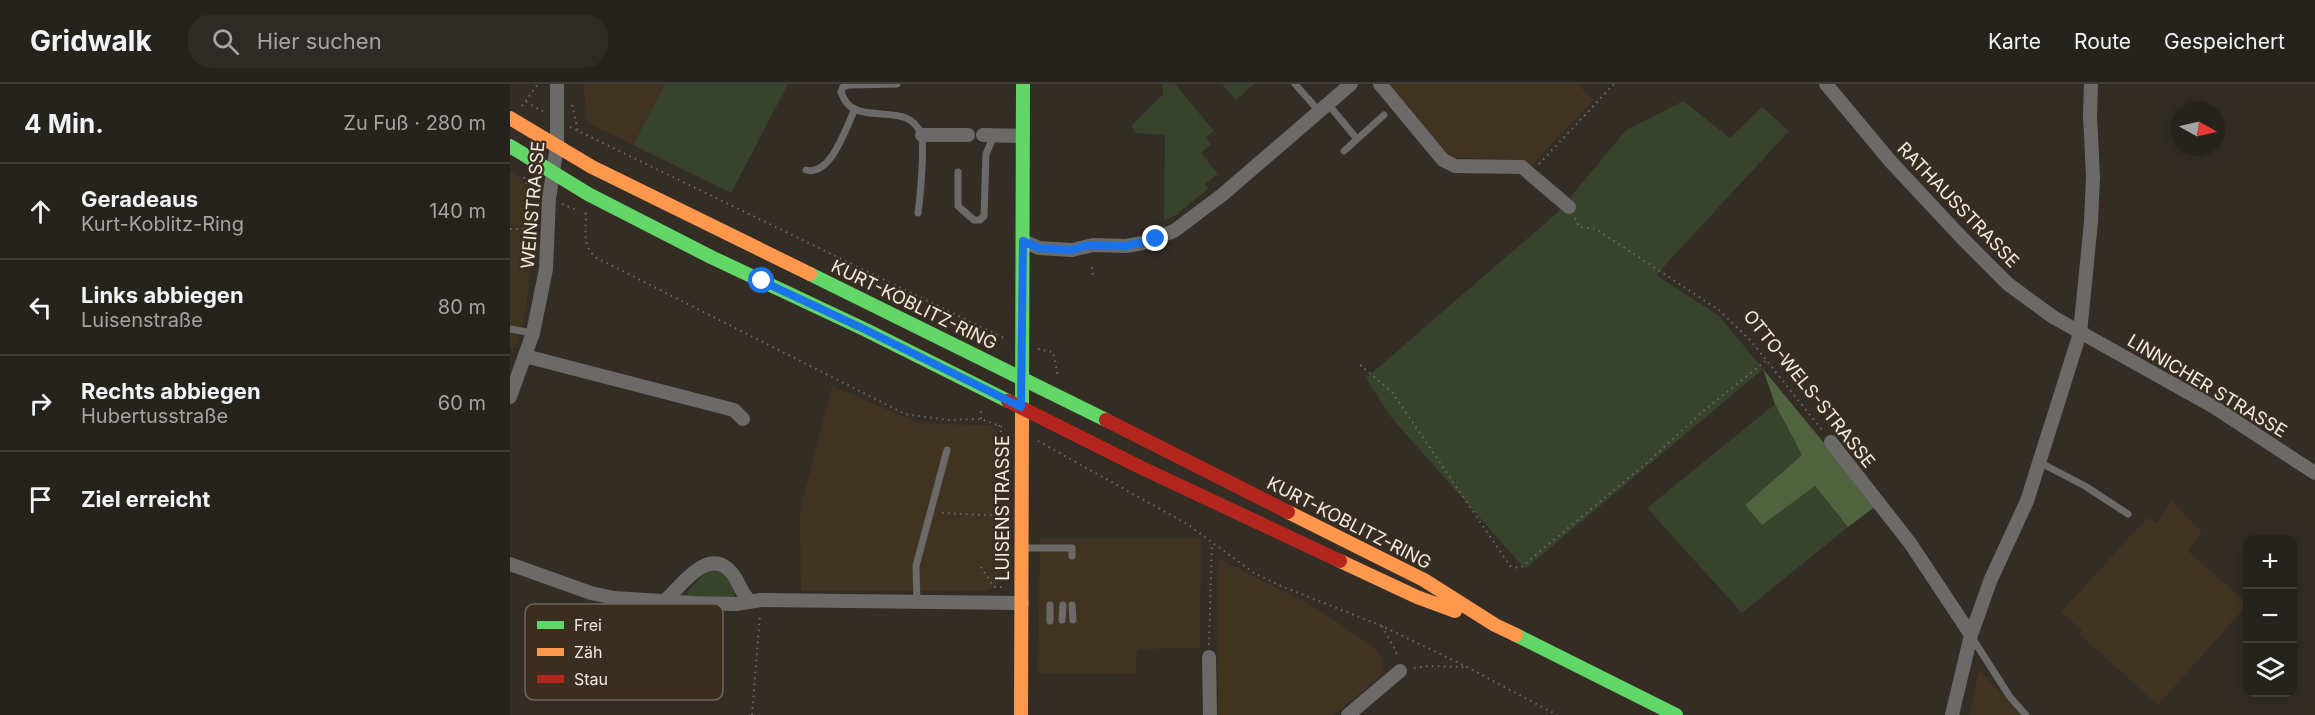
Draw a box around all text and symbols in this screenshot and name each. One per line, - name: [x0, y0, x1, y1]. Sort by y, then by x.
- search box: [188, 14, 608, 68]
- text: Gridwalk: [30, 24, 152, 58]
- icon: search: [209, 25, 242, 58]
- text: Hier suchen: [257, 28, 382, 54]
- text: Karte: [1988, 29, 2041, 54]
- text: Route: [2074, 29, 2131, 54]
- text: Gespeichert: [2164, 29, 2285, 54]
- north arrow: [2171, 102, 2225, 156]
- text: 4 Min.: [24, 108, 104, 139]
- text: Zu Fuß · 280 m: [343, 111, 486, 135]
- street label: RATHAUSSTRASSE: [1893, 138, 2023, 272]
- street label: WEINSTRASSE: [516, 140, 549, 270]
- text: Geradeaus: [81, 186, 198, 212]
- icon: ahead: [24, 195, 57, 228]
- text: 140 m: [429, 199, 486, 223]
- text: Kurt-Koblitz-Ring: [81, 212, 244, 236]
- route end: [1142, 225, 1168, 251]
- street label: KURT-KOBLITZ-RING: [828, 255, 1000, 354]
- route start: [748, 267, 774, 293]
- text: Links abbiegen: [81, 282, 244, 308]
- icon: left: [24, 291, 57, 324]
- text: 80 m: [438, 295, 486, 319]
- street label: OTTO-WELS-STRASSE: [1739, 306, 1879, 472]
- text: Luisenstraße: [81, 308, 203, 332]
- street label: LINNICHER STRASSE: [2124, 330, 2291, 441]
- text: Rechts abbiegen: [81, 378, 261, 404]
- icon: right: [24, 387, 57, 420]
- text: 60 m: [438, 391, 486, 415]
- text: Hubertusstraße: [81, 404, 228, 428]
- street label: LUISENSTRASSE: [992, 435, 1013, 581]
- street label: KURT-KOBLITZ-RING: [1264, 472, 1435, 573]
- icon: arrive: [24, 483, 57, 516]
- text: Ziel erreicht: [81, 486, 210, 512]
- map controls: [2243, 535, 2297, 697]
- button: +: [2243, 535, 2297, 589]
- button: −: [2243, 589, 2297, 643]
- legend: [525, 604, 723, 700]
- text: Frei: [574, 615, 602, 635]
- text: Zäh: [574, 642, 603, 662]
- button: layers: [2243, 643, 2297, 697]
- text: Stau: [574, 669, 608, 689]

